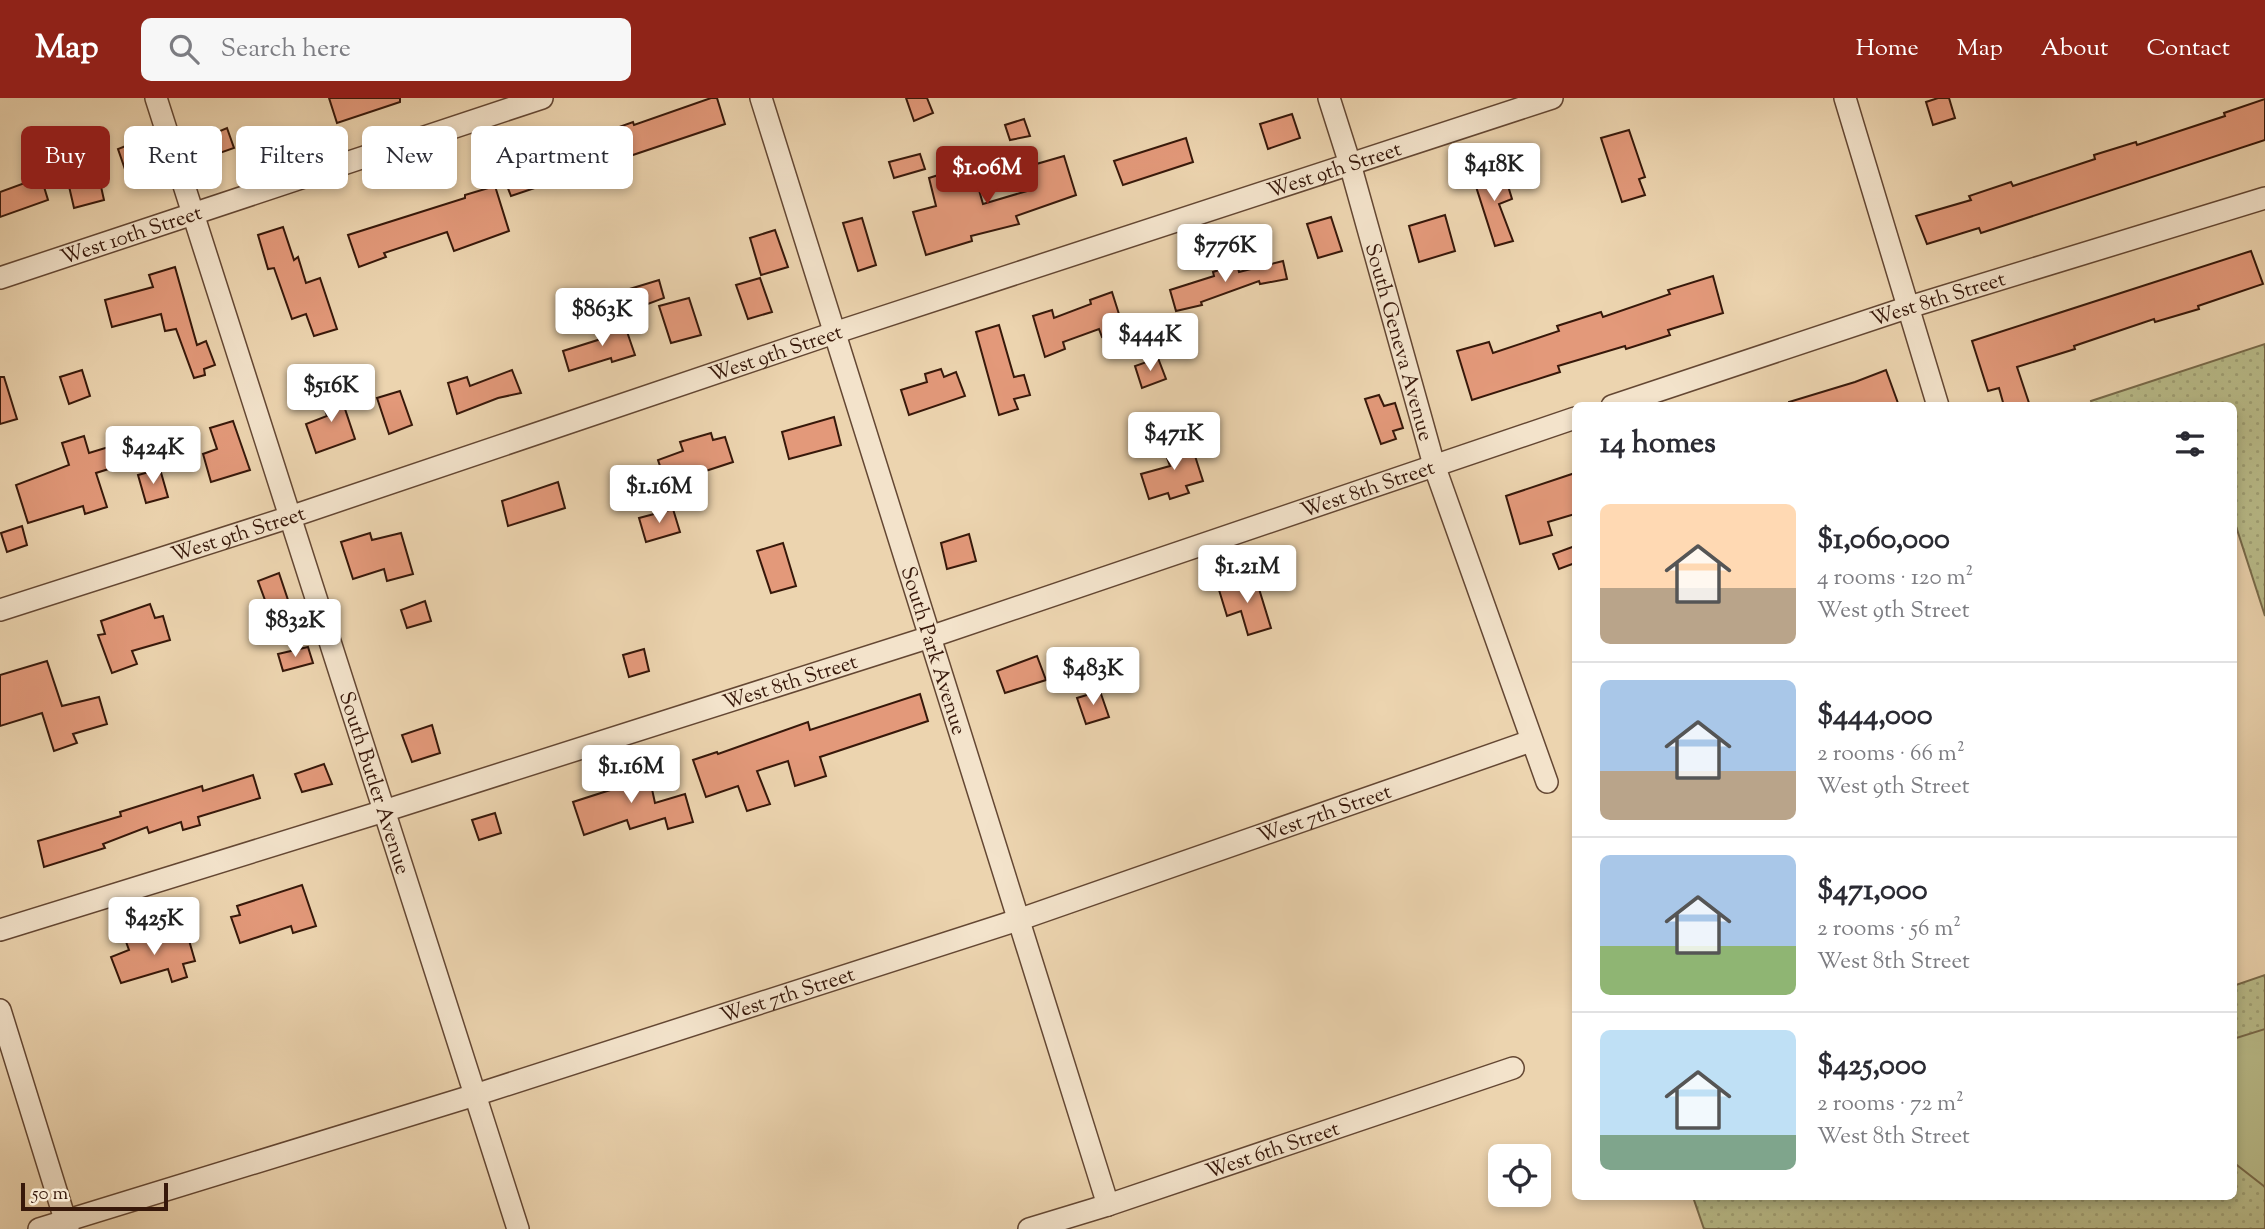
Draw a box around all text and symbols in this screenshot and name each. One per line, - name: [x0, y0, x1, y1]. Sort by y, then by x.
- search box: [141, 18, 631, 81]
- text: Map: [35, 25, 99, 73]
- icon: search: [165, 30, 203, 68]
- text: Search here: [221, 31, 351, 68]
- text: Home: [1856, 32, 1919, 66]
- text: Map: [1957, 32, 2003, 66]
- text: About: [2041, 32, 2108, 66]
- text: Contact: [2146, 32, 2230, 66]
- chip: Buy: [21, 126, 110, 189]
- chip: Rent: [124, 126, 222, 189]
- chip: Filters: [236, 126, 348, 189]
- chip: New: [362, 126, 457, 189]
- chip: Apartment: [471, 126, 633, 189]
- street label: West 9th Street: [1264, 135, 1406, 207]
- pin: $418K: [1445, 144, 1543, 203]
- pin: $1.06M: [930, 146, 1044, 206]
- text: $418K: [1464, 149, 1524, 182]
- text: $1.06M: [952, 152, 1022, 185]
- street label: West 10th Street: [57, 199, 206, 274]
- pin: $776K: [1176, 225, 1274, 284]
- text: $776K: [1193, 230, 1257, 263]
- street label: South Geneva Avenue: [1356, 240, 1440, 445]
- street label: West 8th Street: [1867, 265, 2009, 336]
- pin: $863K: [553, 288, 651, 348]
- text: $863K: [571, 294, 633, 327]
- pin: $444K: [1101, 314, 1199, 373]
- street label: West 9th Street: [705, 318, 847, 391]
- text: $444K: [1118, 319, 1182, 352]
- pin: $516K: [282, 364, 380, 424]
- text: $516K: [303, 370, 359, 403]
- pin: $471K: [1125, 412, 1223, 472]
- text: $471K: [1144, 418, 1204, 451]
- text: 14 homes: [1600, 423, 1716, 466]
- icon: filters: [2171, 425, 2209, 463]
- pin: $424K: [104, 426, 202, 486]
- text: $424K: [122, 432, 184, 465]
- street label: West 8th Street: [1297, 454, 1439, 527]
- pin: $1.16M: [602, 466, 716, 525]
- text: $1.16M: [626, 471, 692, 504]
- street label: West 9th Street: [168, 500, 310, 571]
- text: $1,060,000: [1817, 519, 1950, 562]
- icon: home: [1656, 532, 1740, 616]
- pin: $1.21M: [1190, 546, 1304, 605]
- text: $1.21M: [1214, 551, 1280, 584]
- text: 4 rooms · 120 m²: [1817, 562, 1973, 595]
- street label: South Park Avenue: [892, 563, 973, 739]
- text: West 9th Street: [1817, 595, 1970, 628]
- pin: $832K: [246, 600, 344, 659]
- text: $832K: [265, 605, 325, 638]
- street label: West 8th Street: [719, 648, 862, 719]
- pin: $483K: [1044, 648, 1142, 707]
- text: $483K: [1062, 653, 1124, 686]
- street label: South Butler Avenue: [330, 688, 417, 879]
- text: $444,000: [1817, 695, 1933, 738]
- icon: home: [1656, 708, 1740, 792]
- text: 2 rooms · 66 m²: [1817, 738, 1965, 771]
- pin: $1.16M: [574, 746, 688, 805]
- text: $1.16M: [598, 751, 664, 784]
- text: West 9th Street: [1817, 771, 1970, 804]
- street label: West 7th Street: [1254, 778, 1396, 852]
- text: $471,000: [1817, 870, 1928, 913]
- icon: home: [1656, 883, 1740, 967]
- pin: $425K: [105, 898, 203, 957]
- text: $425K: [124, 903, 184, 936]
- text: 2 rooms · 56 m²: [1817, 913, 1961, 946]
- text: West 8th Street: [1817, 946, 1970, 979]
- street label: West 7th Street: [717, 961, 859, 1032]
- text: $425,000: [1817, 1045, 1927, 1088]
- icon: home: [1656, 1058, 1740, 1142]
- text: 2 rooms · 72 m²: [1817, 1088, 1964, 1121]
- street label: West 6th Street: [1202, 1115, 1344, 1188]
- text: West 8th Street: [1817, 1121, 1970, 1154]
- map controls: [1488, 1144, 1551, 1207]
- button: locate: [1488, 1144, 1551, 1207]
- scale bar: [21, 1180, 168, 1212]
- text: 50 m: [32, 1181, 68, 1208]

